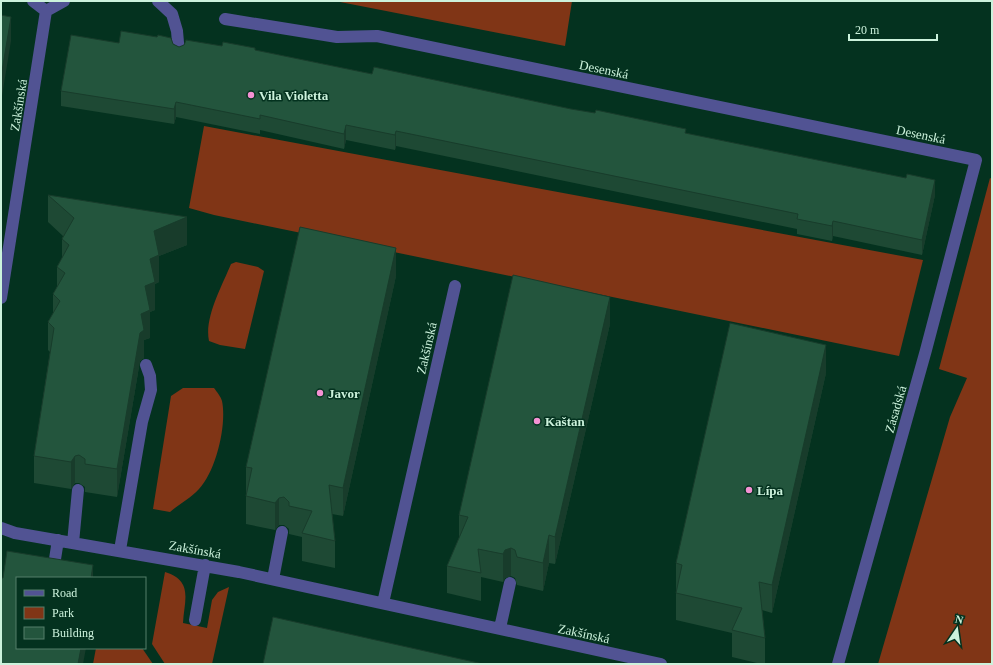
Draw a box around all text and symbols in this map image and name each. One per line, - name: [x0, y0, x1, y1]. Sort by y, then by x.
- scale bar: [849, 16, 937, 42]
- text: 20 m: [855, 23, 880, 37]
- street label: Desenská: [578, 57, 630, 82]
- street label: Zakšínská: [7, 78, 30, 132]
- place label: Vila Violetta: [259, 88, 329, 103]
- marker: Vila Violetta: [246, 90, 256, 100]
- street label: Desenská: [895, 122, 947, 147]
- street label: Zakšínská: [413, 321, 440, 375]
- street label: Zásadská: [882, 384, 909, 434]
- place label: Javor: [328, 386, 360, 401]
- marker: Javor: [315, 388, 325, 398]
- place label: Kaštan: [545, 414, 586, 429]
- marker: Kaštan: [532, 416, 542, 426]
- place label: Lípa: [757, 483, 784, 498]
- marker: Lípa: [744, 485, 754, 495]
- street label: Zakšínská: [168, 538, 222, 561]
- legend: [16, 577, 146, 649]
- text: Road: [52, 586, 77, 600]
- text: Park: [52, 606, 74, 620]
- north arrow: [937, 609, 977, 649]
- text: N: [954, 613, 965, 626]
- street label: Zakšínská: [557, 621, 611, 646]
- text: Building: [52, 626, 94, 640]

